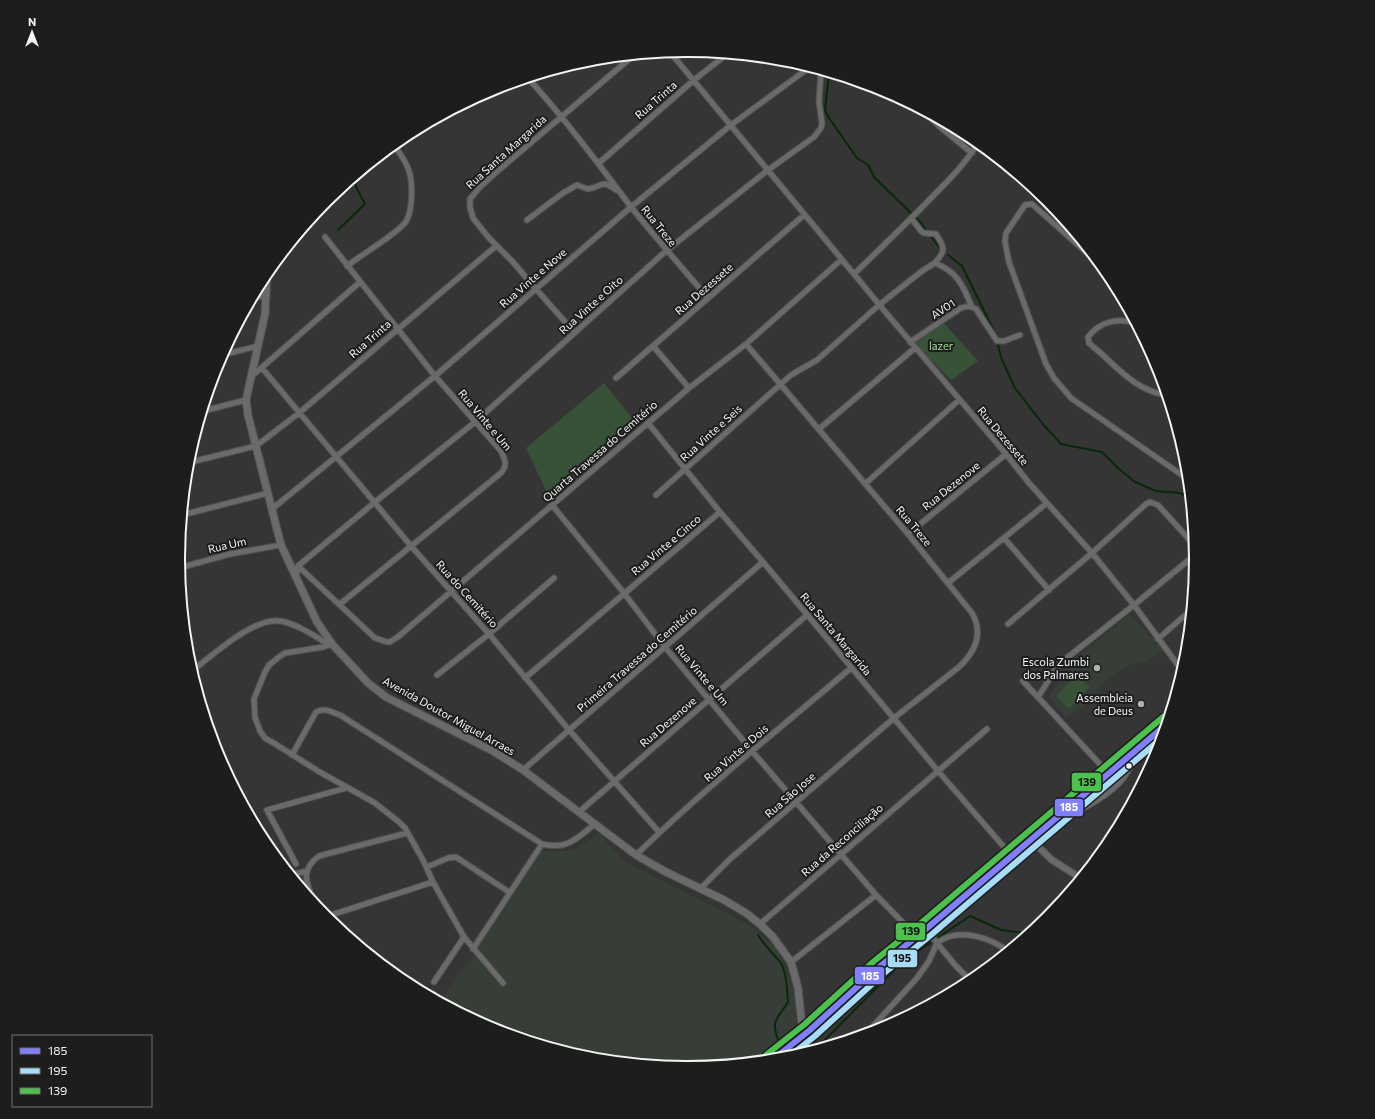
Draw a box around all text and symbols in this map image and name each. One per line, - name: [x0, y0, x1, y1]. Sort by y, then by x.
- north arrow: [12, 12, 52, 52]
- text: N: [28, 15, 36, 28]
- street label: Rua Trinta: [632, 78, 679, 121]
- street label: Rua Santa Margarida: [463, 112, 549, 191]
- street label: Rua Treze: [639, 203, 680, 249]
- street label: Rua Vinte e Nove: [497, 245, 569, 310]
- street label: Rua Dezessete: [672, 260, 735, 317]
- street label: Rua Vinte e Oito: [556, 272, 625, 337]
- street label: AV01: [928, 296, 957, 321]
- street label: Rua Trinta: [346, 317, 393, 360]
- park label: lazer: [929, 339, 954, 352]
- street label: Rua Vinte e Um: [456, 386, 515, 453]
- street label: Quarta Travessa do Cemitério: [540, 397, 660, 504]
- street label: Rua Vinte e Seis: [677, 402, 744, 464]
- street label: Rua Dezessete: [975, 404, 1032, 468]
- street label: Rua Dezenove: [919, 458, 982, 513]
- street label: Rua Treze: [894, 503, 935, 549]
- street label: Rua Vinte e Cinco: [628, 511, 703, 578]
- street label: Rua Um: [206, 534, 247, 555]
- street label: Rua do Cemitério: [434, 557, 501, 630]
- street label: Rua Santa Margarida: [798, 590, 875, 678]
- street label: Primeira Travessa do Cemitério: [574, 603, 700, 714]
- street label: Rua Vinte e Um: [673, 641, 732, 708]
- place label: Escola Zumbi dos Palmares: [1022, 655, 1089, 681]
- marker: Escola Zumbi dos Palmares: [1092, 663, 1102, 673]
- street label: Avenida Doutor Miguel Arraes: [381, 674, 518, 757]
- place label: Assembleia de Deus: [1076, 691, 1133, 717]
- street label: Rua Dezenove: [637, 693, 699, 750]
- marker: Assembleia de Deus: [1136, 699, 1146, 709]
- street label: Rua Vinte e Dois: [701, 721, 770, 784]
- unlabelled marker: [1124, 761, 1134, 771]
- street label: Rua São Jose: [762, 769, 818, 821]
- line badge: 139: [1071, 772, 1102, 792]
- text: 139: [1078, 775, 1096, 788]
- line badge: 185: [1054, 798, 1084, 817]
- street label: Rua da Reconciliação: [798, 800, 886, 879]
- text: 185: [1060, 800, 1078, 813]
- line badge: 139: [895, 922, 926, 941]
- text: 139: [902, 924, 920, 937]
- line badge: 195: [887, 949, 918, 968]
- text: 195: [893, 951, 911, 964]
- line badge: 185: [854, 966, 885, 985]
- text: 185: [861, 969, 879, 982]
- legend: [12, 1035, 152, 1107]
- text: 185: [48, 1043, 67, 1057]
- text: 195: [48, 1063, 67, 1077]
- text: 139: [48, 1083, 67, 1097]

